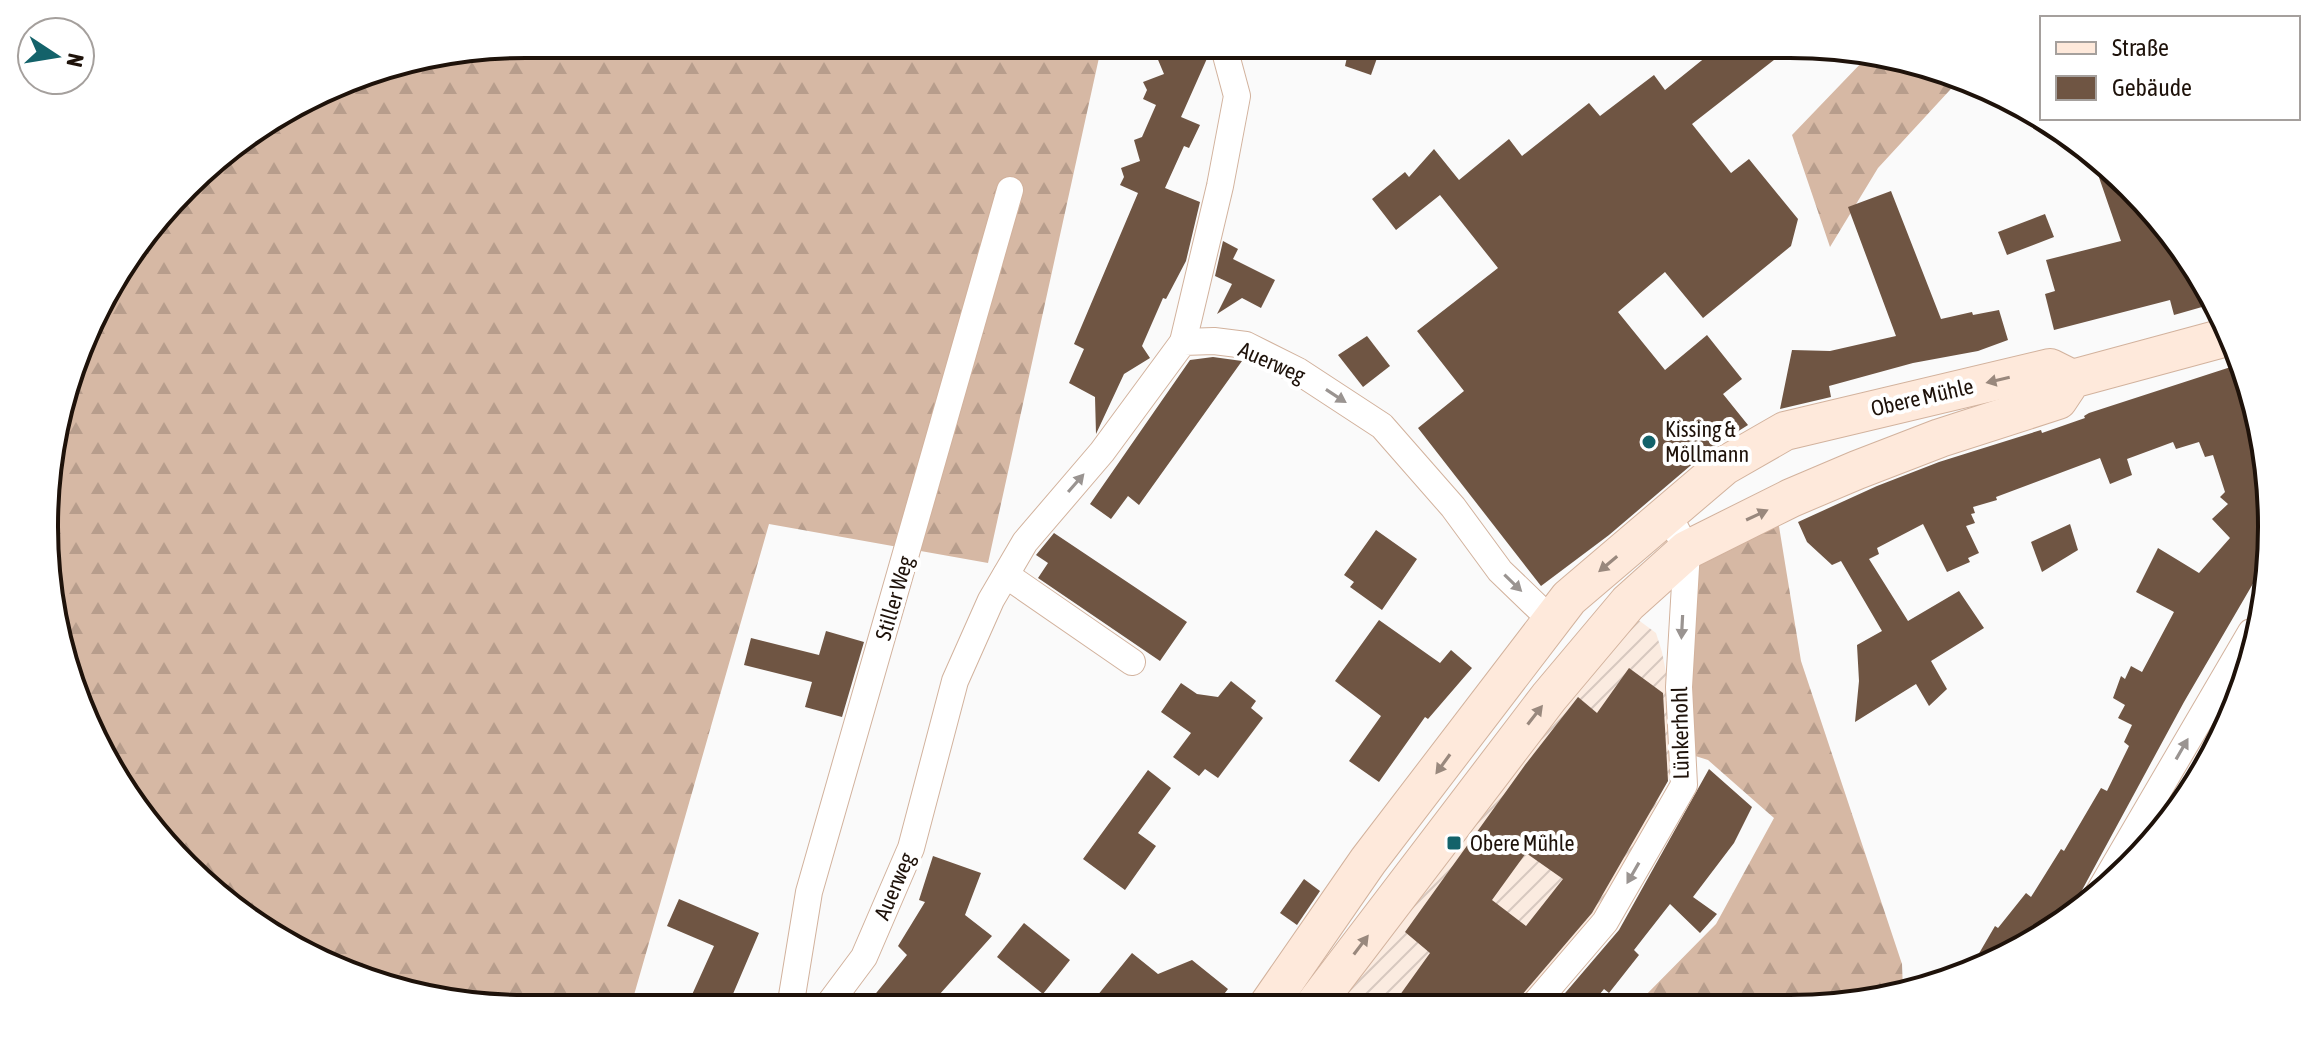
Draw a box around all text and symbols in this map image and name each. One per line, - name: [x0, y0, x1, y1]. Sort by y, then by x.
- north arrow: [16, 16, 96, 96]
- legend: [2040, 16, 2300, 120]
- text: Straße: [2112, 34, 2169, 61]
- text: N: [61, 51, 90, 69]
- text: Gebäude: [2112, 74, 2192, 101]
- street label: Auerweg: [1235, 336, 1310, 388]
- street label: Obere Mühle: [1868, 373, 1976, 421]
- one-way arrow: [1985, 374, 2010, 387]
- one-way arrow: [1326, 388, 1347, 403]
- place label: Kissing & Möllmann: [1665, 416, 1749, 467]
- marker: Kissing & Möllmann: [1640, 433, 1658, 451]
- one-way arrow: [1067, 473, 1084, 493]
- one-way arrow: [1745, 508, 1768, 522]
- street label: Stiller Weg: [870, 552, 919, 643]
- one-way arrow: [1599, 555, 1619, 572]
- one-way arrow: [1503, 574, 1522, 592]
- one-way arrow: [1675, 615, 1688, 640]
- street label: Lünkerhohl: [1666, 686, 1694, 780]
- one-way arrow: [1526, 705, 1542, 725]
- one-way arrow: [2175, 738, 2189, 760]
- one-way arrow: [1435, 753, 1451, 775]
- place label: Obere Mühle: [1470, 830, 1574, 856]
- marker: Obere Mühle: [1445, 834, 1463, 852]
- street label: Auerweg: [868, 848, 920, 923]
- one-way arrow: [1626, 862, 1640, 884]
- one-way arrow: [1353, 935, 1369, 955]

